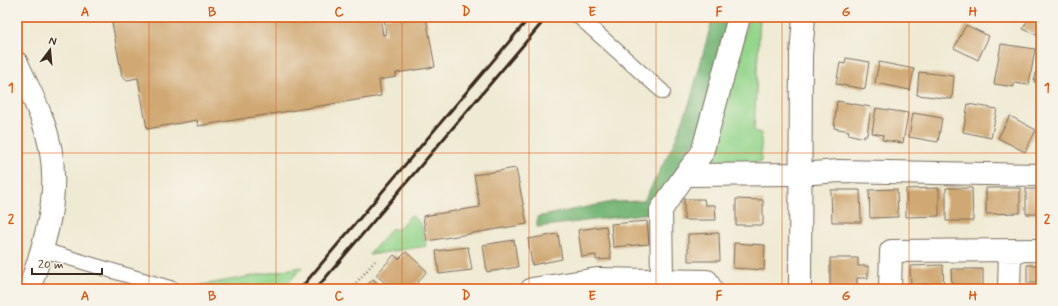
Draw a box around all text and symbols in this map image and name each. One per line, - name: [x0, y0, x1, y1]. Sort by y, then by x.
- text: A: [81, 4, 89, 21]
- text: B: [208, 4, 217, 21]
- text: C: [334, 4, 344, 21]
- text: D: [462, 4, 471, 21]
- text: E: [588, 4, 596, 21]
- text: F: [716, 4, 723, 21]
- text: G: [842, 4, 851, 21]
- text: H: [969, 4, 978, 21]
- north arrow: [30, 30, 70, 70]
- text: N: [47, 34, 58, 49]
- text: 1: [8, 80, 14, 97]
- text: 1: [1044, 80, 1050, 97]
- text: 2: [8, 211, 15, 228]
- text: 2: [1044, 211, 1051, 228]
- scale bar: [32, 250, 102, 276]
- text: 20 m: [38, 257, 64, 273]
- text: A: [81, 288, 89, 305]
- text: B: [208, 288, 217, 305]
- text: C: [334, 288, 344, 305]
- text: D: [462, 288, 471, 305]
- text: E: [588, 288, 596, 305]
- text: F: [716, 288, 723, 305]
- text: G: [842, 288, 851, 305]
- text: H: [969, 288, 978, 305]

